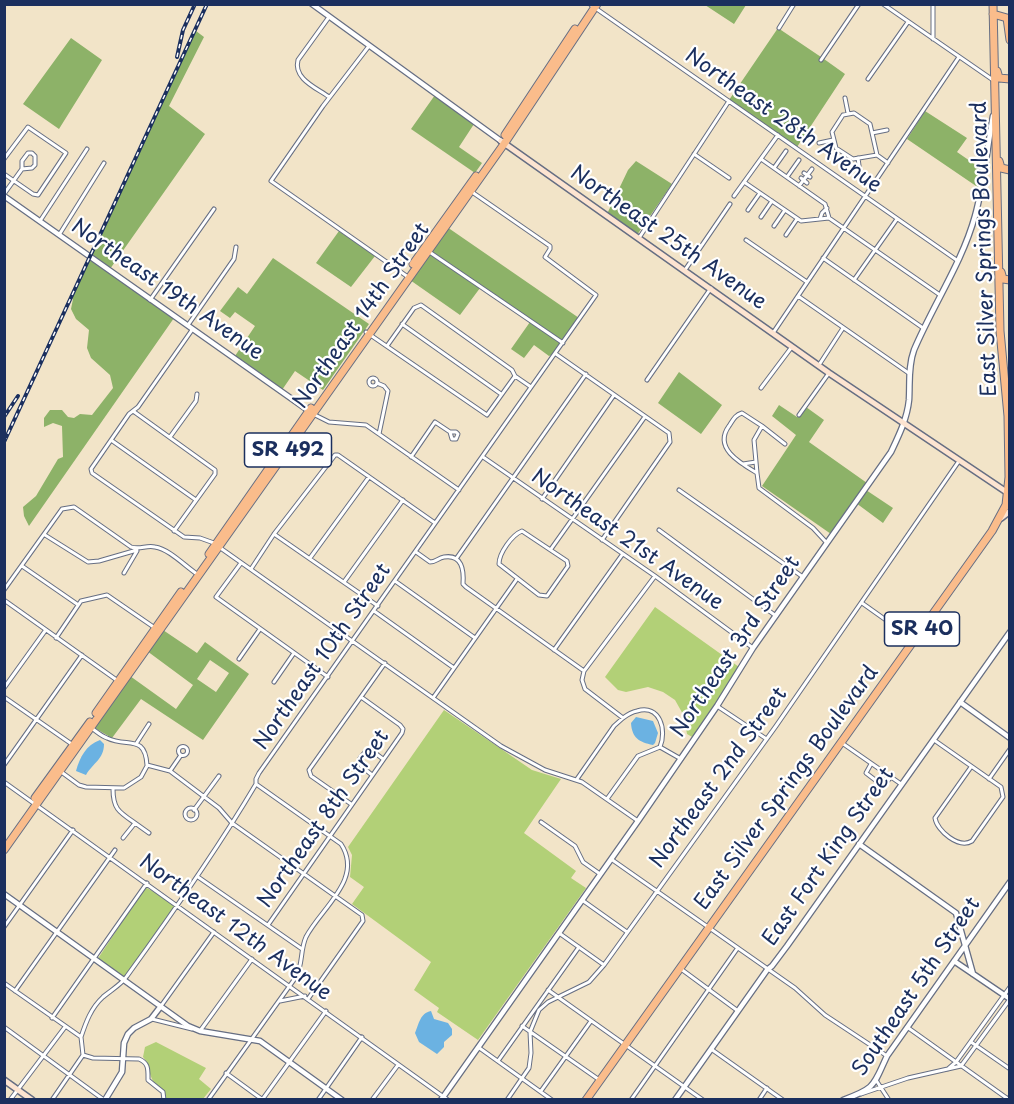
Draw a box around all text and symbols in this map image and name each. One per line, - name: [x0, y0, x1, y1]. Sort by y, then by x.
- street label: Northeast 28th Avenue: [680, 43, 886, 199]
- street label: East Silver Springs Boulevard: [967, 101, 1003, 397]
- street label: Northeast 25th Avenue: [565, 161, 771, 315]
- street label: Northeast 19th Avenue: [66, 214, 268, 366]
- street label: Northeast 14th Street: [288, 218, 436, 414]
- road number: SR 492: [244, 433, 332, 467]
- street label: Northeast 21st Avenue: [526, 464, 728, 616]
- street label: Northeast 3rd Street: [666, 552, 806, 742]
- street label: Northeast 10th Street: [249, 559, 397, 755]
- road number: SR 40: [884, 612, 960, 646]
- street label: East Silver Springs Boulevard: [690, 661, 884, 915]
- street label: Northeast 2nd Street: [645, 683, 793, 873]
- street label: Northeast 8th Street: [253, 725, 395, 913]
- street label: East Fort King Street: [758, 763, 900, 951]
- street label: Northeast 12th Avenue: [134, 850, 336, 1006]
- street label: Southeast 5th Street: [848, 893, 986, 1081]

